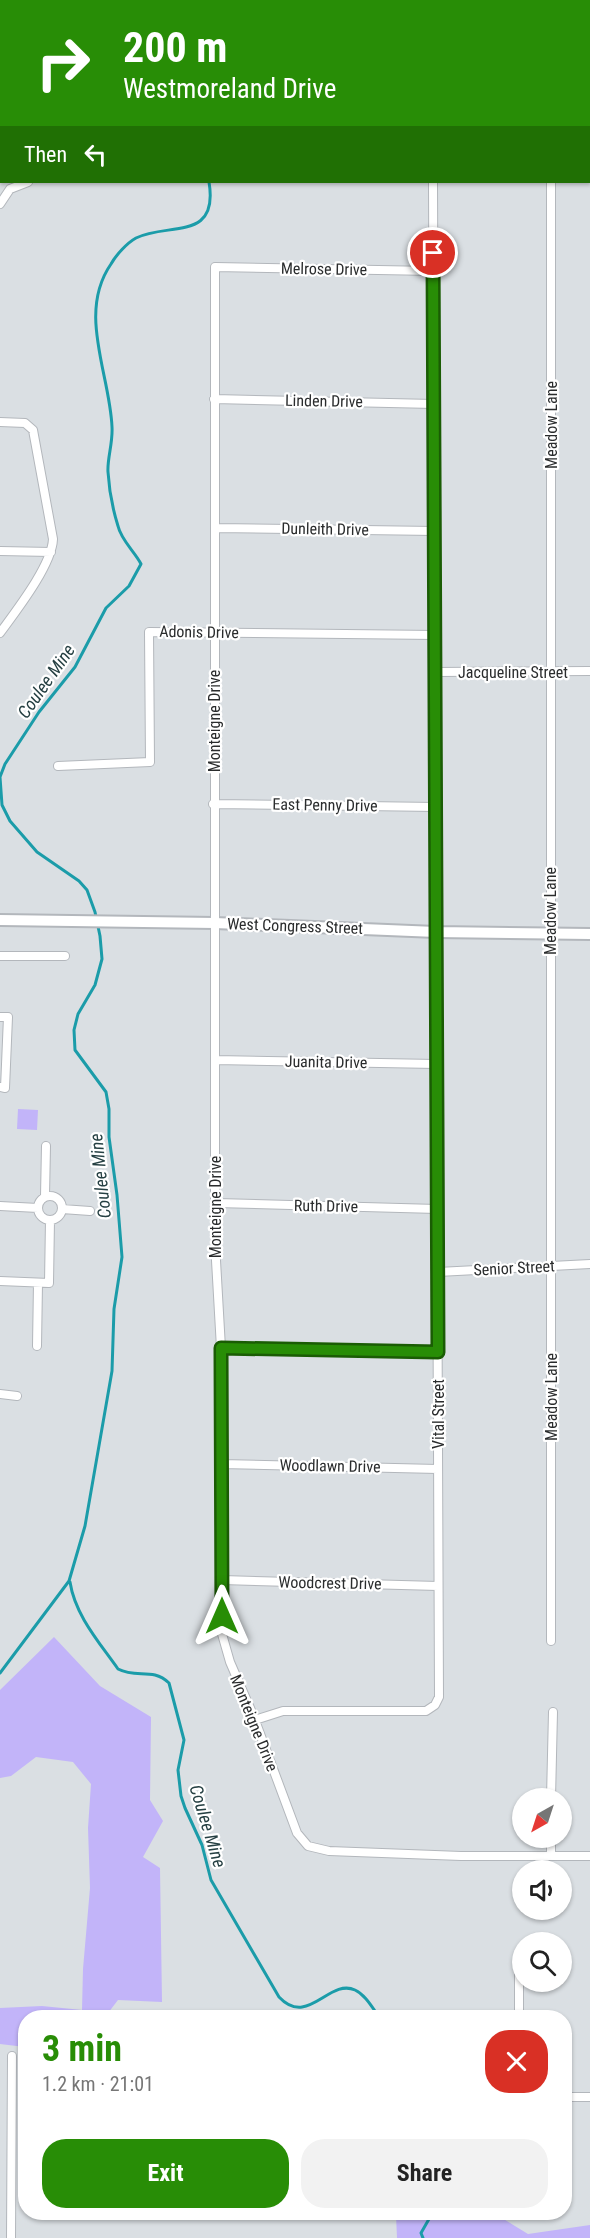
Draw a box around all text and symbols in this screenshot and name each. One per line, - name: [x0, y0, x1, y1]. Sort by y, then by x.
- text: 200 m: [123, 23, 228, 72]
- icon: right: [24, 24, 102, 102]
- text: Westmoreland Drive: [123, 73, 336, 105]
- icon: left: [79, 138, 112, 171]
- text: Then: [24, 142, 67, 167]
- pin: [407, 227, 458, 278]
- icon: arrive: [416, 236, 449, 269]
- street label: Melrose Drive: [281, 259, 367, 279]
- street label: Meadow Lane: [542, 381, 561, 469]
- street label: Linden Drive: [285, 391, 363, 411]
- street label: Dunleith Drive: [281, 519, 369, 539]
- street label: Adonis Drive: [159, 622, 239, 642]
- water label: Coulee Mine: [13, 640, 79, 722]
- street label: Jacqueline Street: [458, 663, 568, 682]
- street label: Monteigne Drive: [205, 670, 224, 772]
- street label: East Penny Drive: [272, 795, 378, 815]
- street label: Meadow Lane: [541, 867, 560, 955]
- street label: West Congress Street: [227, 914, 363, 938]
- street label: Juanita Drive: [285, 1052, 367, 1072]
- water label: Coulee Mine: [85, 1132, 115, 1220]
- street label: Monteigne Drive: [206, 1156, 225, 1258]
- street label: Ruth Drive: [294, 1196, 358, 1216]
- street label: Senior Street: [473, 1256, 555, 1280]
- street label: Meadow Lane: [542, 1353, 561, 1441]
- street label: Vital Street: [429, 1379, 448, 1449]
- street label: Woodlawn Drive: [279, 1456, 381, 1476]
- street label: Woodcrest Drive: [278, 1573, 382, 1593]
- position arrow: [190, 1584, 254, 1648]
- street label: Monteigne Drive: [226, 1672, 282, 1774]
- water label: Coulee Mine: [185, 1782, 231, 1870]
- north arrow: [512, 1788, 572, 1848]
- map controls: [512, 1788, 572, 1992]
- button: sound: [512, 1860, 572, 1920]
- button: search: [512, 1932, 572, 1992]
- text: 3 min: [42, 2028, 122, 2070]
- button: close: [485, 2030, 548, 2093]
- text: 1.2 km · 21:01: [42, 2072, 154, 2096]
- button: Exit: [42, 2139, 289, 2208]
- button: Share: [301, 2139, 548, 2208]

